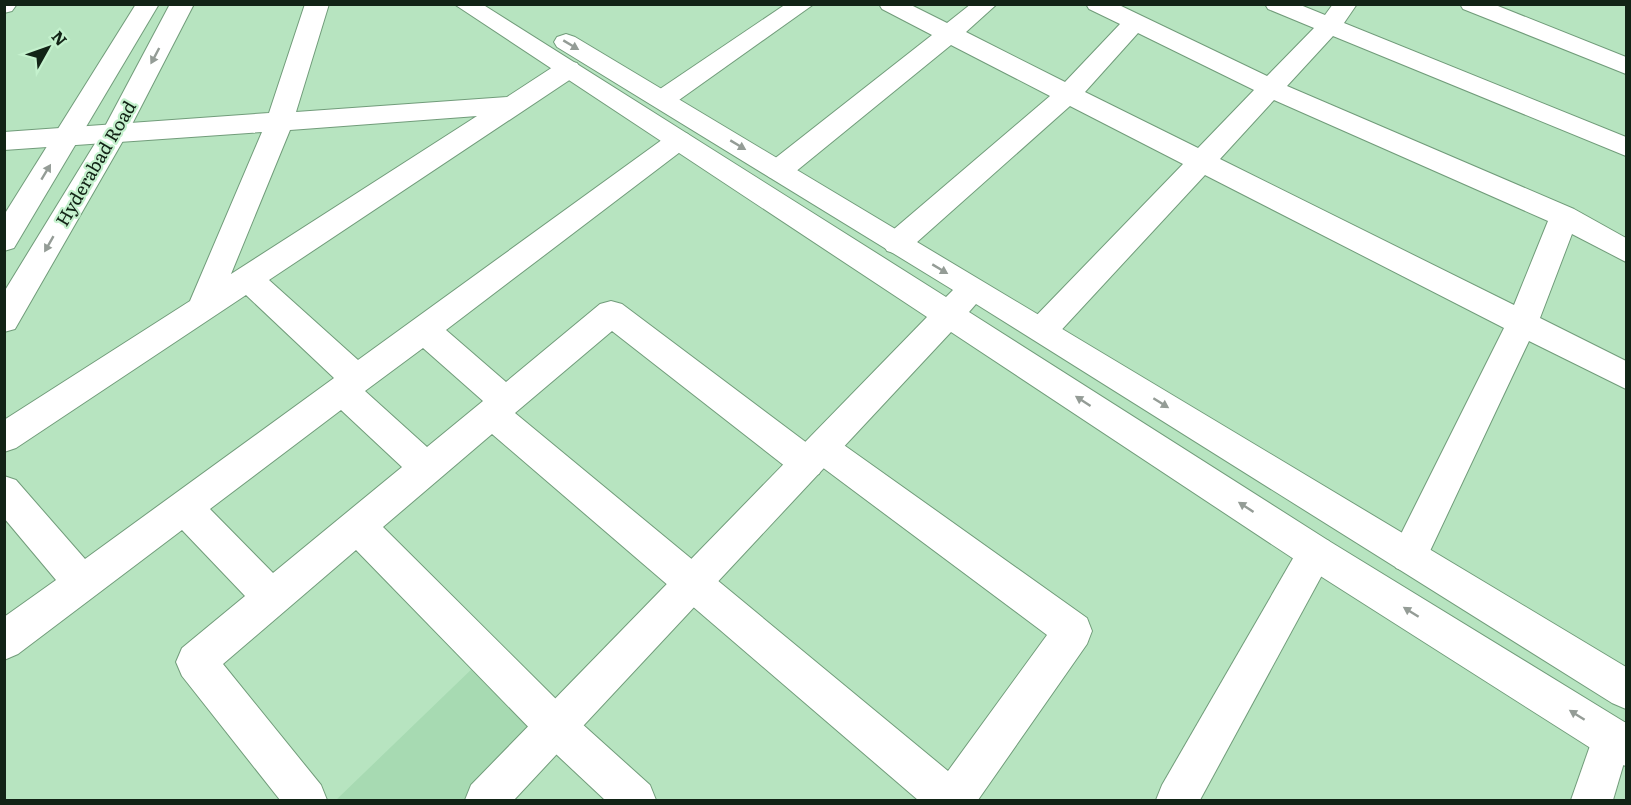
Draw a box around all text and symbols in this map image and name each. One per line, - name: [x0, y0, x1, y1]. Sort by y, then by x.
- north arrow: [18, 18, 78, 78]
- text: N: [47, 25, 74, 51]
- one-way arrow: [563, 40, 580, 50]
- one-way arrow: [150, 48, 160, 65]
- street label: Hyderabad Road: [48, 95, 142, 231]
- one-way arrow: [730, 140, 747, 150]
- one-way arrow: [40, 164, 51, 180]
- one-way arrow: [43, 236, 54, 252]
- one-way arrow: [932, 263, 948, 274]
- one-way arrow: [1075, 396, 1091, 407]
- one-way arrow: [1153, 397, 1169, 408]
- one-way arrow: [1238, 502, 1255, 513]
- one-way arrow: [1403, 606, 1419, 617]
- one-way arrow: [1569, 709, 1585, 720]

